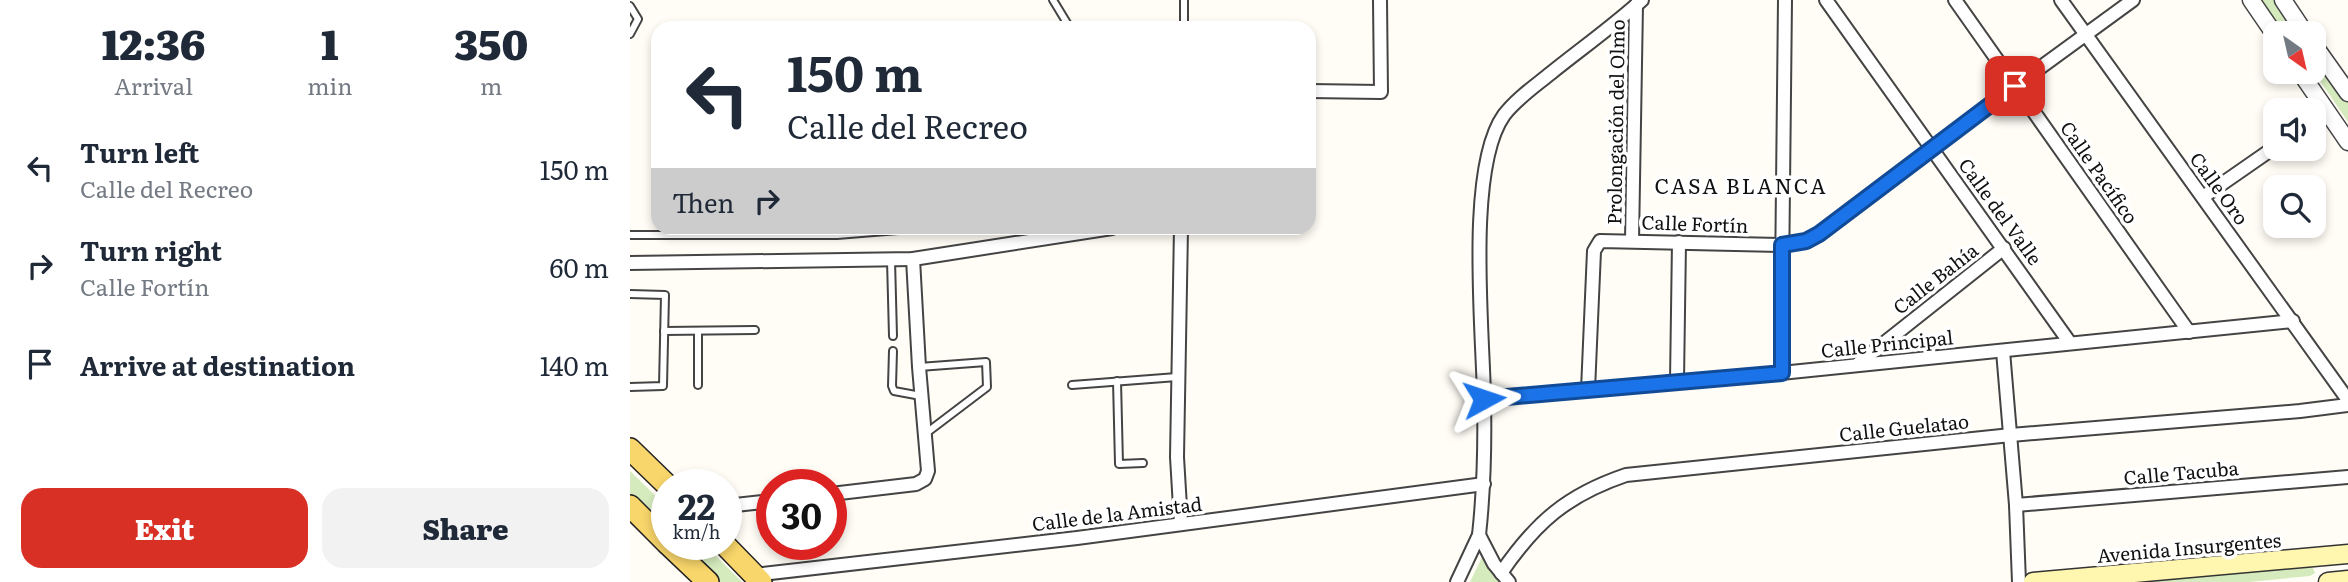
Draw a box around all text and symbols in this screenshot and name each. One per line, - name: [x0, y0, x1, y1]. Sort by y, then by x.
- text: 12:36: [102, 11, 206, 73]
- text: 1: [321, 11, 339, 73]
- text: 350: [454, 11, 528, 73]
- street label: Prolongación del Olmo: [1599, 19, 1631, 225]
- north arrow: [2263, 21, 2326, 84]
- map controls: [2263, 21, 2326, 238]
- text: 150 m: [787, 34, 923, 107]
- icon: left: [672, 49, 763, 140]
- pin: [1985, 56, 2045, 116]
- icon: arrive: [1996, 67, 2034, 105]
- text: Arrival: [114, 68, 193, 102]
- text: min: [307, 68, 352, 102]
- text: m: [480, 68, 502, 102]
- button: sound: [2263, 98, 2326, 161]
- text: Calle del Recreo: [787, 101, 1028, 149]
- street label: Calle Pacífico: [2054, 115, 2146, 229]
- text: Turn left: [80, 132, 199, 171]
- street label: Calle Oro: [2184, 146, 2256, 230]
- icon: left: [21, 149, 59, 187]
- text: 150 m: [540, 149, 609, 188]
- street label: Calle del Valle: [1953, 152, 2049, 270]
- district label: CASA BLANCA: [1654, 169, 1828, 200]
- text: Calle del Recreo: [80, 171, 253, 205]
- button: search: [2263, 175, 2326, 238]
- text: Then: [672, 182, 734, 221]
- icon: right: [748, 182, 786, 220]
- street label: Calle Fortín: [1641, 207, 1749, 239]
- text: Turn right: [80, 230, 222, 269]
- street label: Calle Bahía: [1886, 235, 1984, 320]
- icon: right: [21, 247, 59, 285]
- text: 60 m: [550, 247, 609, 286]
- text: Calle Fortín: [80, 269, 210, 303]
- street label: Calle Principal: [1819, 322, 1955, 364]
- icon: arrive: [21, 345, 59, 383]
- text: Arrive at destination: [80, 345, 355, 384]
- text: 140 m: [540, 345, 609, 384]
- position arrow: [1447, 362, 1521, 436]
- street label: Calle Guelatao: [1838, 406, 1970, 448]
- street label: Calle Tacuba: [2122, 453, 2240, 491]
- speed limit sign: 30: [756, 469, 847, 560]
- text: 22: [678, 479, 715, 531]
- button: Exit: [21, 488, 308, 568]
- button: Share: [322, 488, 609, 568]
- street label: Calle de la Amistad: [1030, 489, 1204, 537]
- text: km/h: [673, 518, 720, 545]
- street label: Avenida Insurgentes: [2096, 525, 2283, 569]

